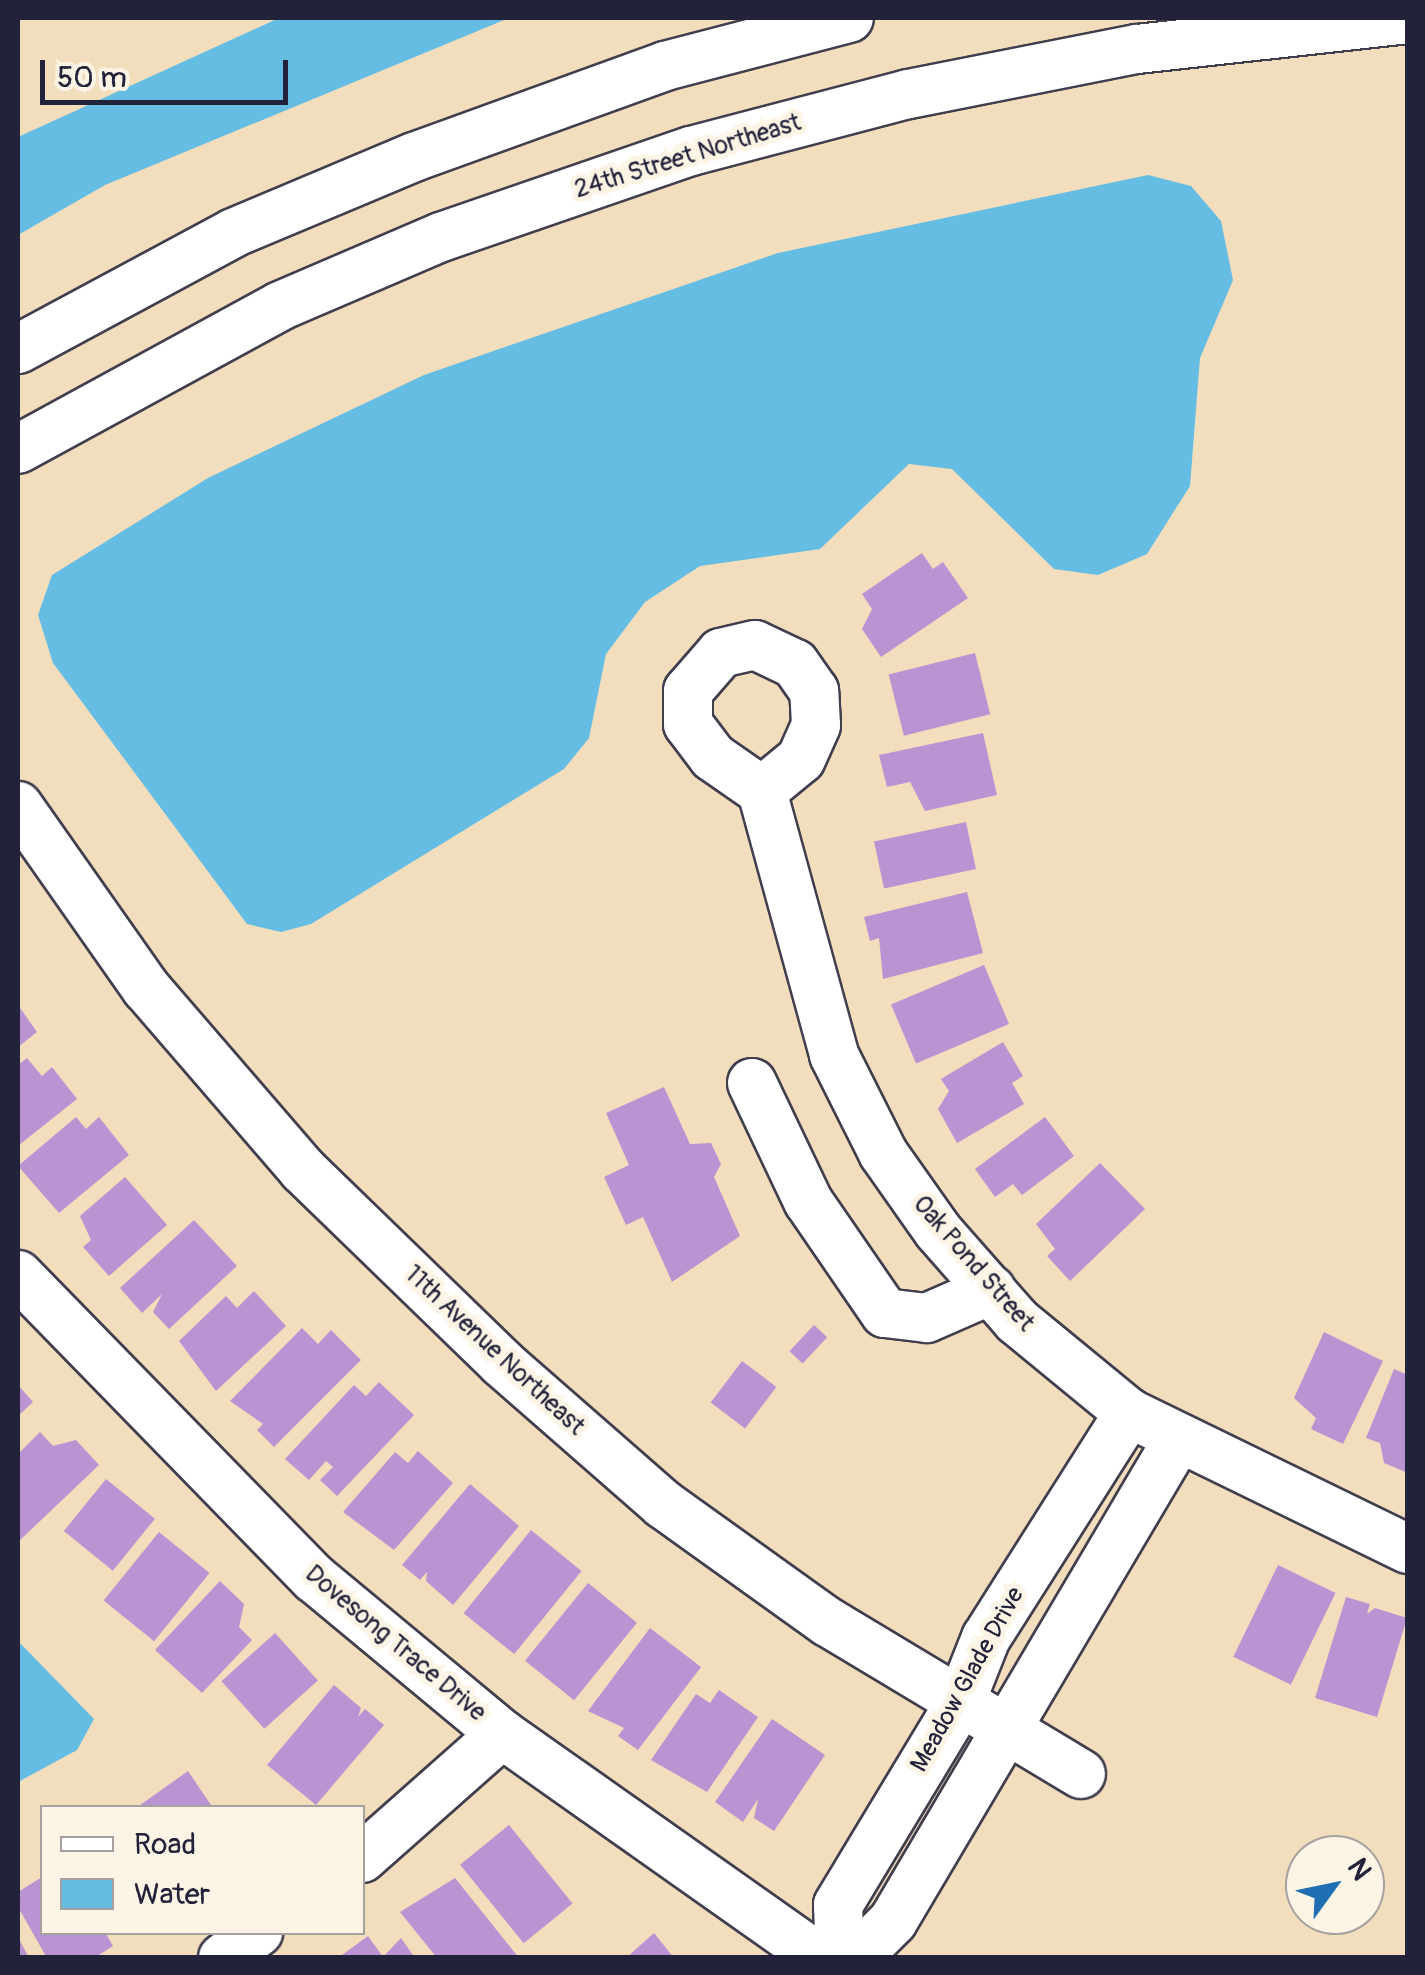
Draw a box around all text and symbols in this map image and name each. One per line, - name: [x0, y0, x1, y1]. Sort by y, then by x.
- scale bar: [45, 40, 292, 102]
- text: 50 m: [57, 59, 127, 96]
- street label: 24th Street Northeast: [571, 108, 805, 206]
- street label: Oak Pond Street: [906, 1190, 1040, 1338]
- street label: 11th Avenue Northeast: [398, 1260, 590, 1442]
- street label: Dovesong Trace Drive: [299, 1560, 491, 1728]
- street label: Meadow Glade Drive: [905, 1582, 1031, 1778]
- legend: [40, 1805, 365, 1935]
- text: Road: [134, 1826, 196, 1863]
- north arrow: [1285, 1835, 1385, 1935]
- text: N: [1339, 1852, 1379, 1887]
- text: Water: [134, 1876, 210, 1913]

